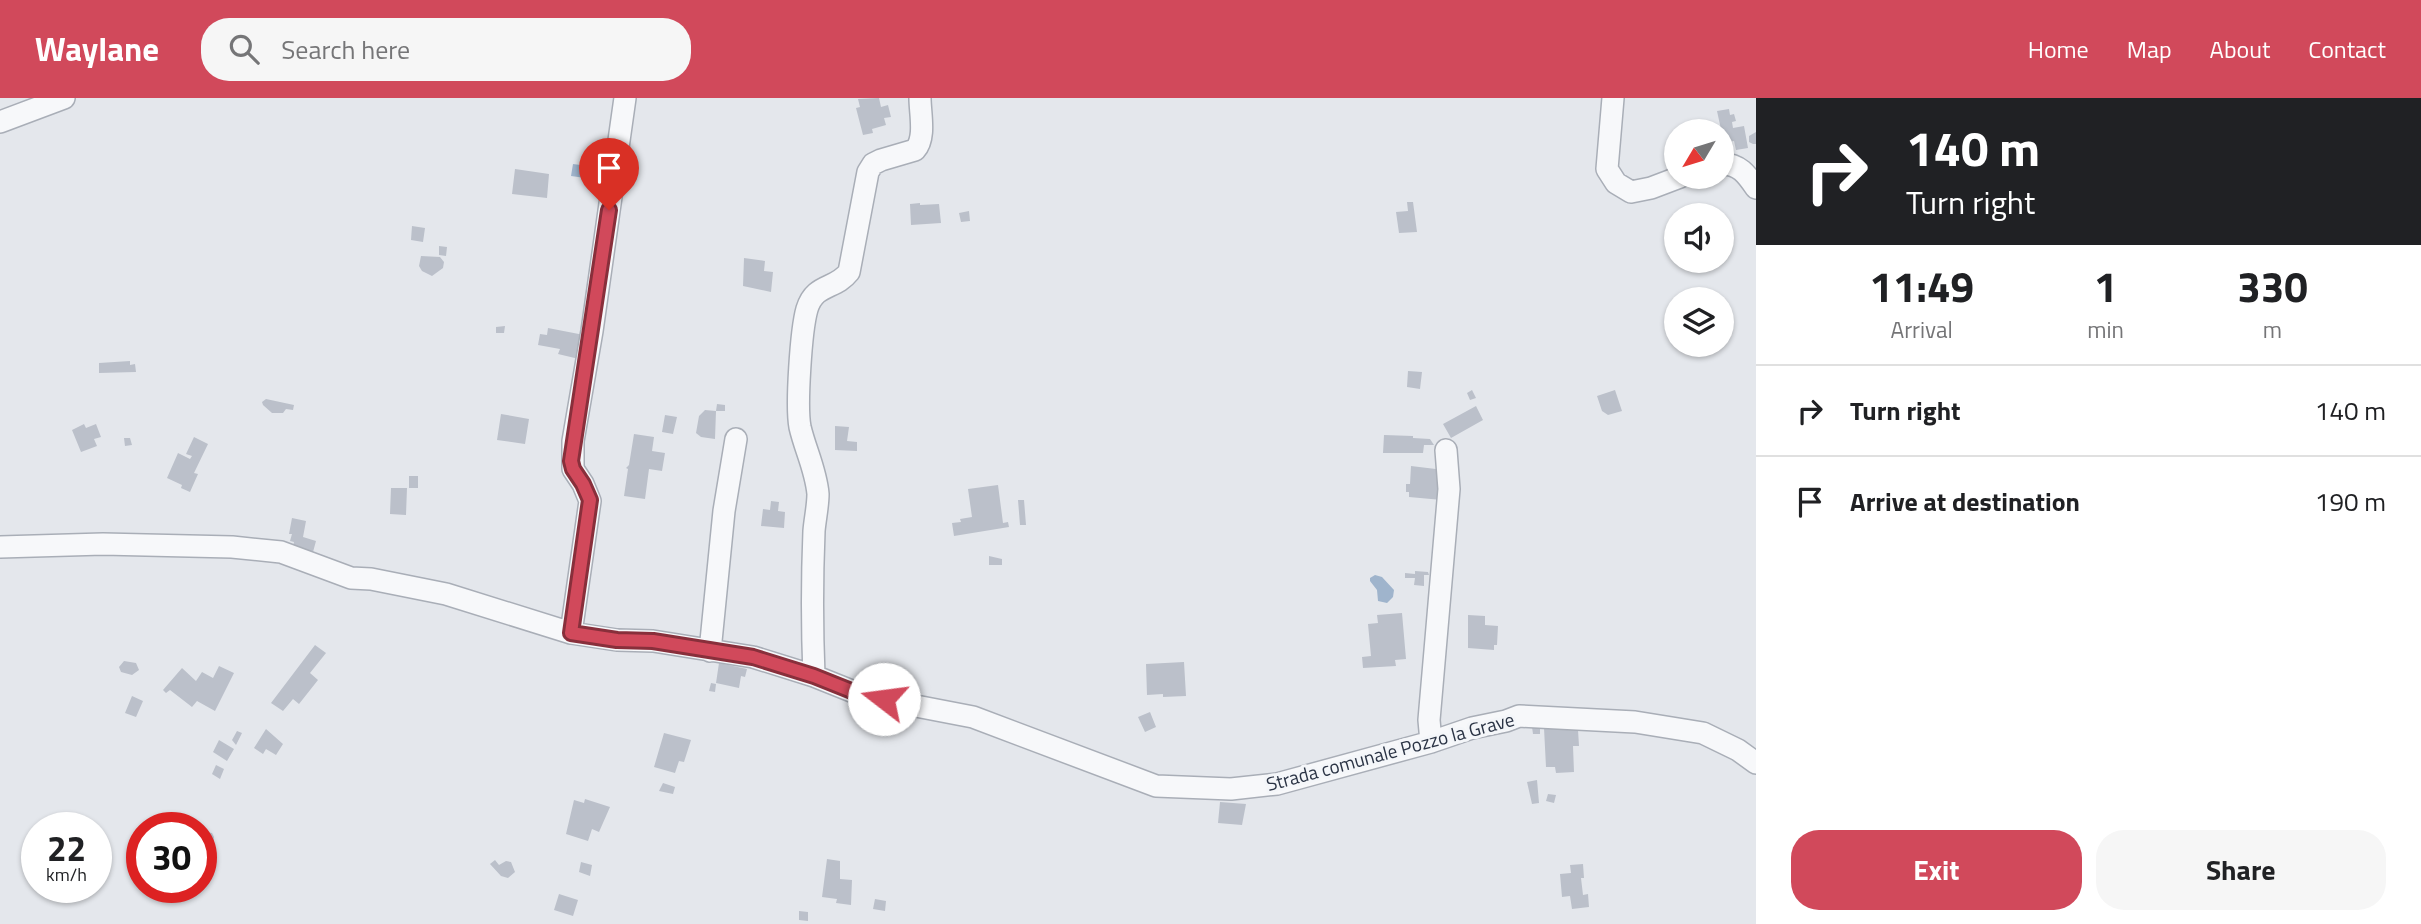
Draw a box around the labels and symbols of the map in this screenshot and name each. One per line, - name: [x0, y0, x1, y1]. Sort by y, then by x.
- north arrow: [1664, 119, 1734, 189]
- pin: [579, 138, 639, 210]
- position arrow: [847, 662, 921, 736]
- street label: Strada comunale Pozzo la Grave: [1263, 704, 1517, 798]
- speed limit sign: 30: [126, 812, 217, 903]

